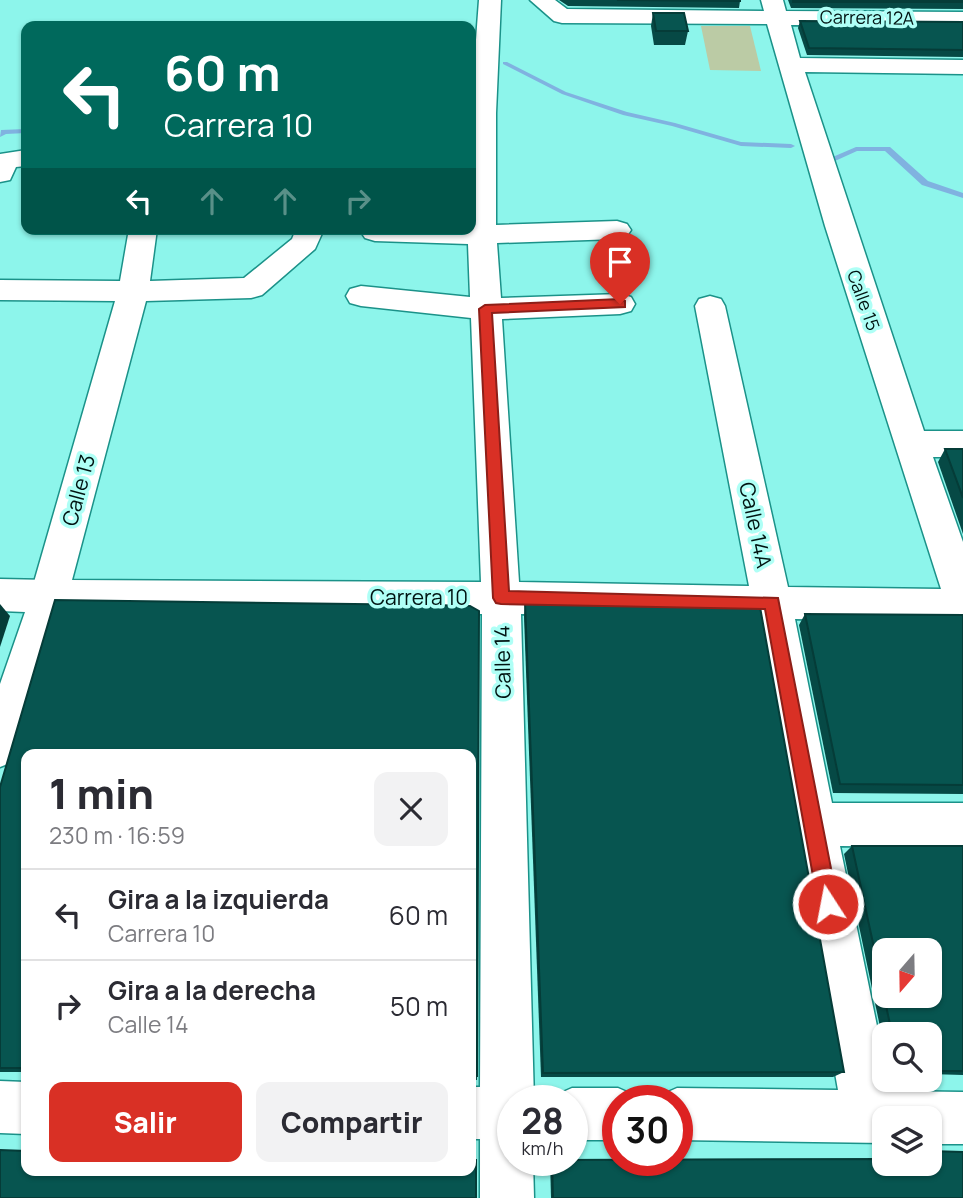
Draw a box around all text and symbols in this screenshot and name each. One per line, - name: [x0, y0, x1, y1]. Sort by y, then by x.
- street label: Carrera 12A: [820, 4, 915, 30]
- text: 60 m: [164, 39, 281, 106]
- icon: left: [49, 49, 140, 140]
- text: Carrera 10: [164, 103, 313, 147]
- icon: left: [120, 182, 158, 220]
- icon: ahead: [193, 182, 231, 220]
- icon: ahead: [266, 182, 304, 220]
- icon: right: [339, 182, 377, 220]
- pin: [590, 232, 650, 304]
- icon: arrive: [601, 243, 639, 281]
- street label: Calle 15: [842, 266, 886, 334]
- street label: Calle 13: [55, 451, 101, 529]
- street label: Calle 14A: [733, 480, 779, 570]
- street label: Carrera 10: [370, 583, 468, 611]
- street label: Calle 14: [487, 625, 517, 699]
- text: 1 min: [49, 764, 154, 822]
- button: close: [374, 772, 448, 846]
- text: 230 m · 16:59: [49, 819, 185, 851]
- position arrow: [791, 867, 865, 941]
- text: Gira a la izquierda: [108, 881, 329, 917]
- icon: left: [49, 896, 87, 934]
- text: 60 m: [389, 897, 448, 933]
- text: Carrera 10: [108, 917, 215, 949]
- north arrow: [872, 938, 942, 1008]
- map controls: [872, 938, 942, 1176]
- text: Gira a la derecha: [108, 972, 316, 1008]
- icon: right: [49, 987, 87, 1025]
- text: 50 m: [390, 988, 448, 1024]
- text: Calle 14: [108, 1008, 189, 1040]
- button: search: [872, 1022, 942, 1092]
- button: Salir: [49, 1082, 242, 1162]
- button: Compartir: [256, 1082, 448, 1162]
- speed limit sign: 30: [602, 1085, 693, 1176]
- text: 28: [521, 1097, 564, 1145]
- button: layers: [872, 1106, 942, 1176]
- text: km/h: [522, 1136, 563, 1160]

